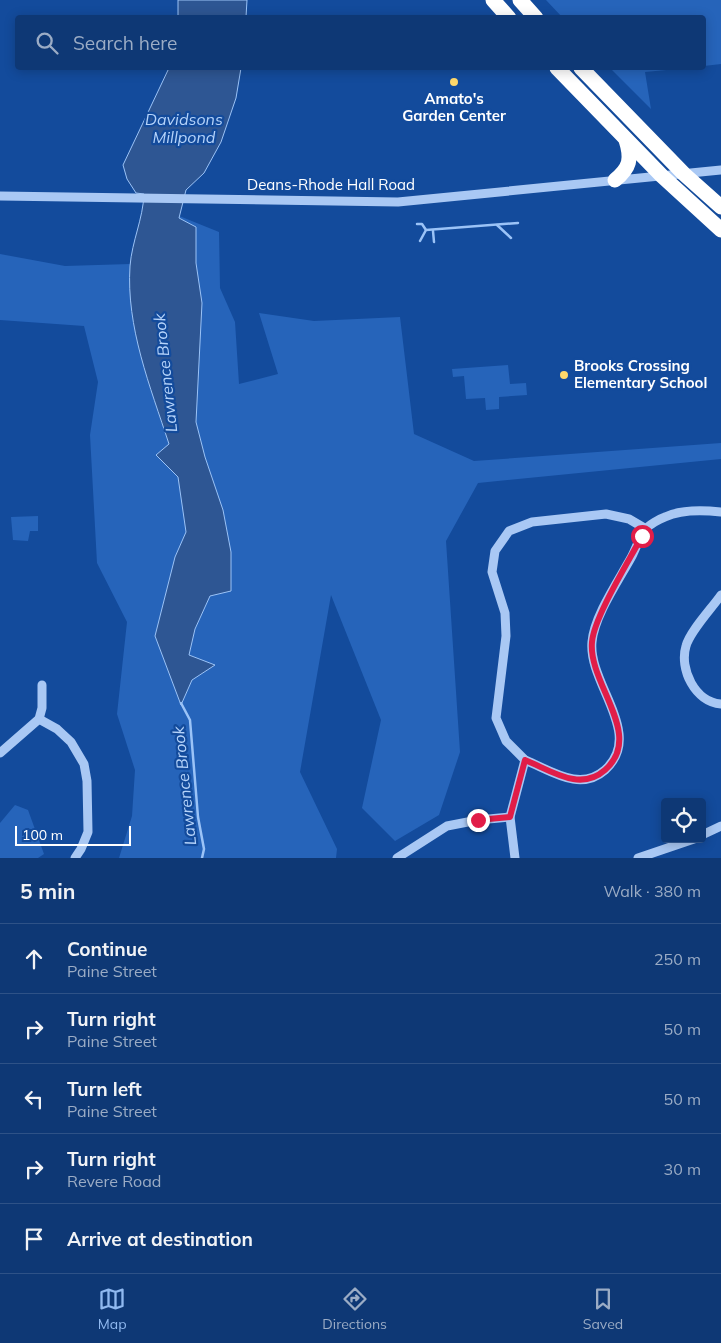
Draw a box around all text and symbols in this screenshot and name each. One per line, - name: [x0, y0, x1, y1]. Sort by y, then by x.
- search box: [15, 15, 706, 70]
- icon: search: [33, 29, 61, 57]
- text: Search here: [73, 31, 177, 55]
- marker: Amato's Garden Center: [448, 76, 460, 88]
- place label: Amato's Garden Center: [402, 89, 506, 125]
- water label: Davidsons Millpond: [145, 109, 223, 147]
- street label: Deans-Rhode Hall Road: [247, 175, 415, 194]
- water label: Lawrence Brook: [149, 312, 181, 434]
- place label: Brooks Crossing Elementary School: [574, 356, 707, 392]
- marker: Brooks Crossing Elementary School: [558, 369, 570, 381]
- route start: [631, 525, 654, 548]
- water label: Lawrence Brook: [168, 725, 200, 847]
- map controls: [661, 798, 706, 843]
- button: locate: [661, 798, 706, 843]
- route end: [467, 809, 490, 832]
- scale bar: [15, 823, 131, 846]
- text: 100 m: [22, 826, 63, 844]
- text: 5 min: [20, 878, 75, 904]
- text: Walk · 380 m: [603, 881, 701, 901]
- text: Continue: [67, 937, 147, 961]
- icon: ahead: [20, 945, 48, 973]
- text: 250 m: [654, 949, 701, 969]
- text: Paine Street: [67, 961, 157, 981]
- text: Turn right: [67, 1007, 156, 1031]
- icon: right: [20, 1015, 48, 1043]
- text: 50 m: [664, 1019, 701, 1039]
- text: Paine Street: [67, 1031, 157, 1051]
- text: Turn left: [67, 1077, 142, 1101]
- icon: left: [20, 1085, 48, 1113]
- text: 50 m: [664, 1089, 701, 1109]
- text: Paine Street: [67, 1101, 157, 1121]
- text: Turn right: [67, 1147, 156, 1171]
- icon: right: [20, 1155, 48, 1183]
- text: 30 m: [664, 1159, 701, 1179]
- text: Revere Road: [67, 1171, 161, 1191]
- icon: arrive: [20, 1225, 48, 1253]
- text: Arrive at destination: [67, 1227, 253, 1251]
- tab: Map: [98, 1285, 127, 1333]
- tab: Directions: [322, 1285, 387, 1333]
- tab: Saved: [583, 1285, 623, 1333]

